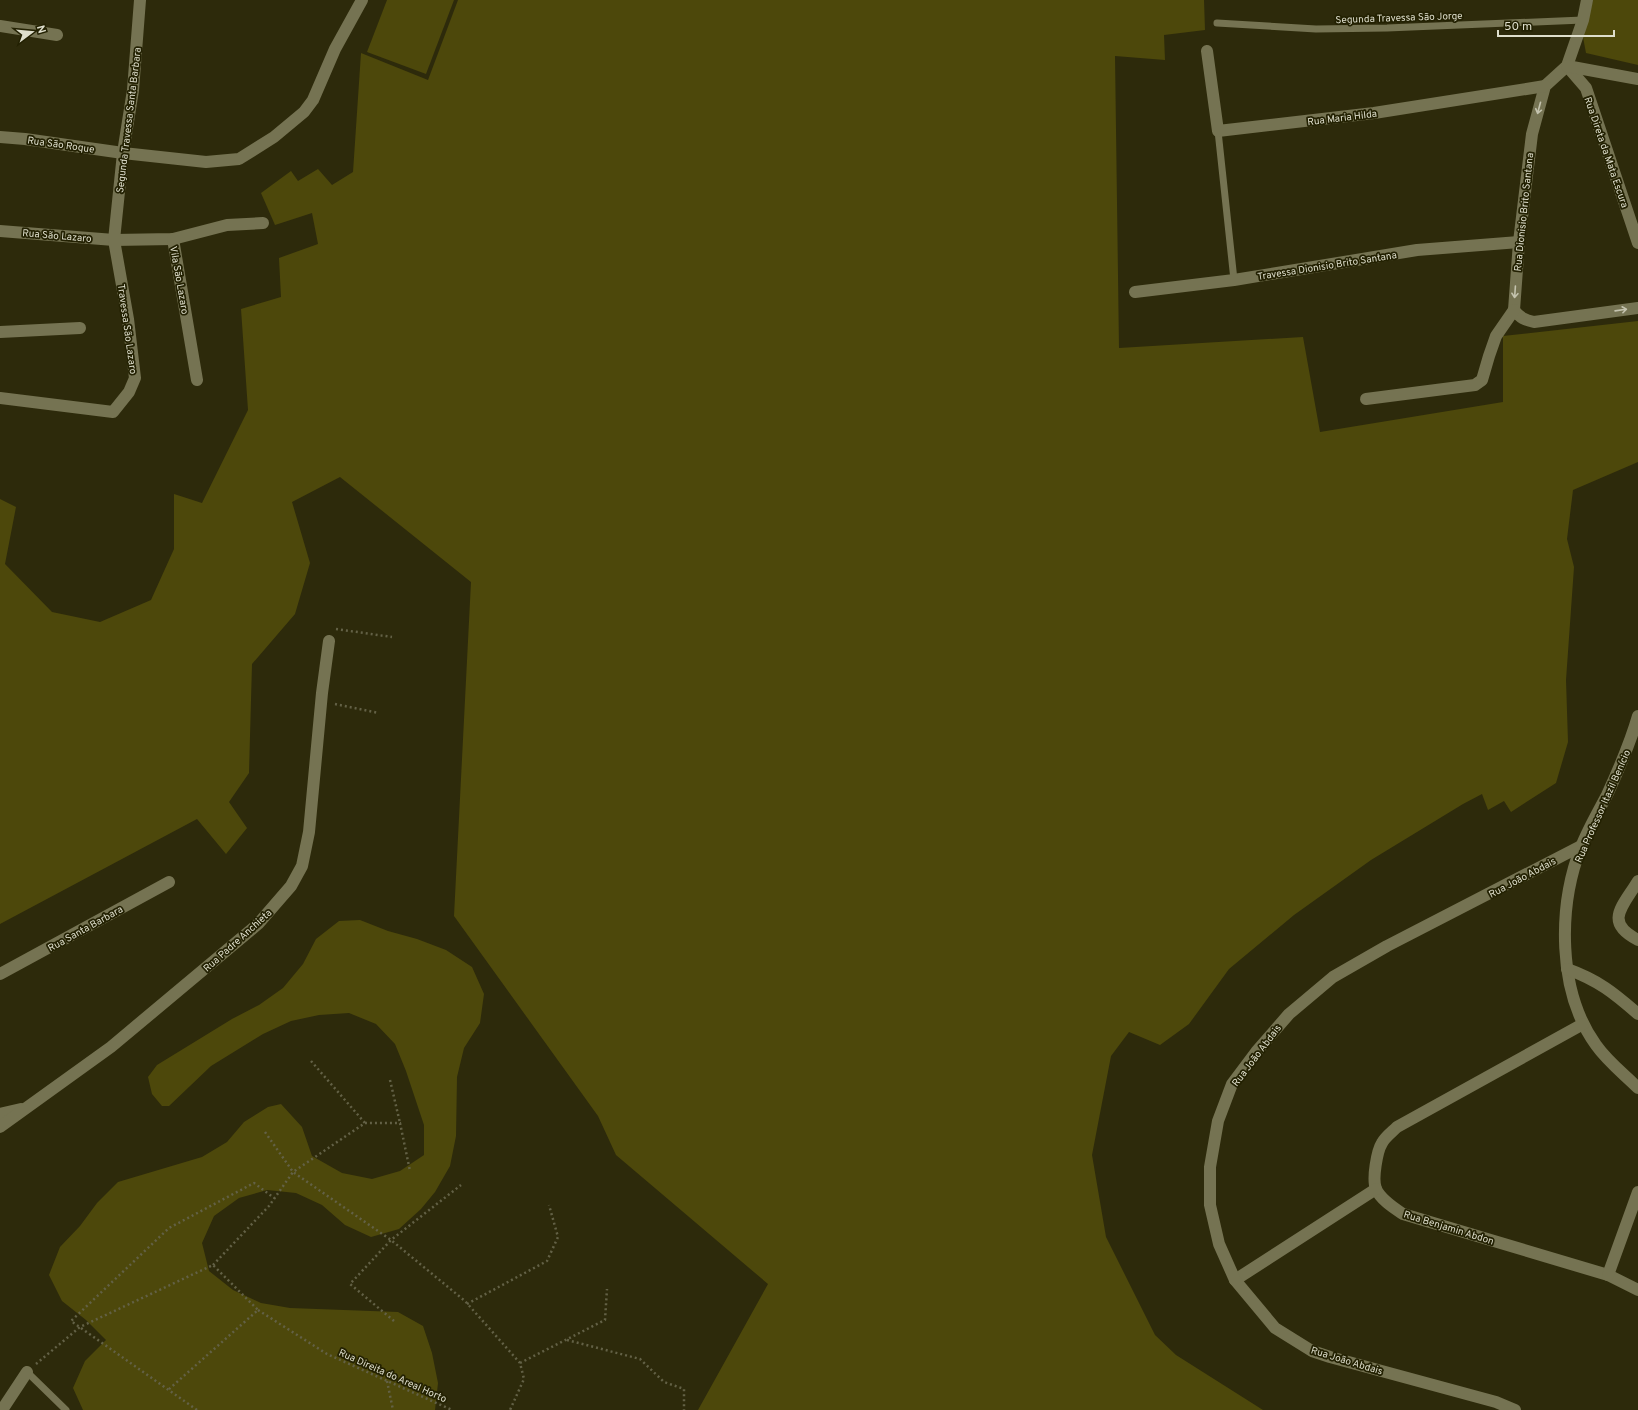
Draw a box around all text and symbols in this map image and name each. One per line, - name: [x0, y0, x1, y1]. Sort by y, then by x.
- street label: Segunda Travessa São Jorge: [1335, 10, 1463, 27]
- north arrow: [12, 12, 52, 52]
- scale bar: [1498, 12, 1614, 38]
- text: 50 m: [1504, 19, 1532, 35]
- text: N: [33, 24, 48, 35]
- street label: Segunda Travessa Santa Barbara: [114, 47, 145, 194]
- street label: Rua Direta da Mata Escura: [1580, 95, 1631, 210]
- one-way arrow: [1535, 101, 1542, 114]
- street label: Rua Maria Hilda: [1307, 108, 1378, 129]
- street label: Rua São Roque: [26, 134, 95, 157]
- street label: Rua Dionisio Brito Santana: [1512, 152, 1537, 272]
- street label: Rua São Lazaro: [22, 227, 92, 246]
- street label: Vila São Lazaro: [166, 245, 191, 316]
- street label: Travessa Dionisio Brito Santana: [1257, 249, 1398, 284]
- street label: Travessa São Lazaro: [114, 283, 139, 375]
- one-way arrow: [1512, 285, 1519, 298]
- one-way arrow: [1614, 306, 1627, 314]
- street label: Rua Professor Itazil Benício: [1573, 748, 1634, 865]
- street label: Rua João Abdais: [1487, 855, 1559, 902]
- street label: Rua Santa Barbara: [46, 903, 126, 955]
- street label: Rua Padre Anchieta: [201, 907, 275, 975]
- street label: Rua João Abdais: [1230, 1022, 1285, 1089]
- street label: Rua Benjamin Abdon: [1402, 1209, 1495, 1248]
- street label: Rua João Abdais: [1309, 1344, 1384, 1379]
- street label: Rua Direita do Areal Horto: [336, 1347, 449, 1406]

